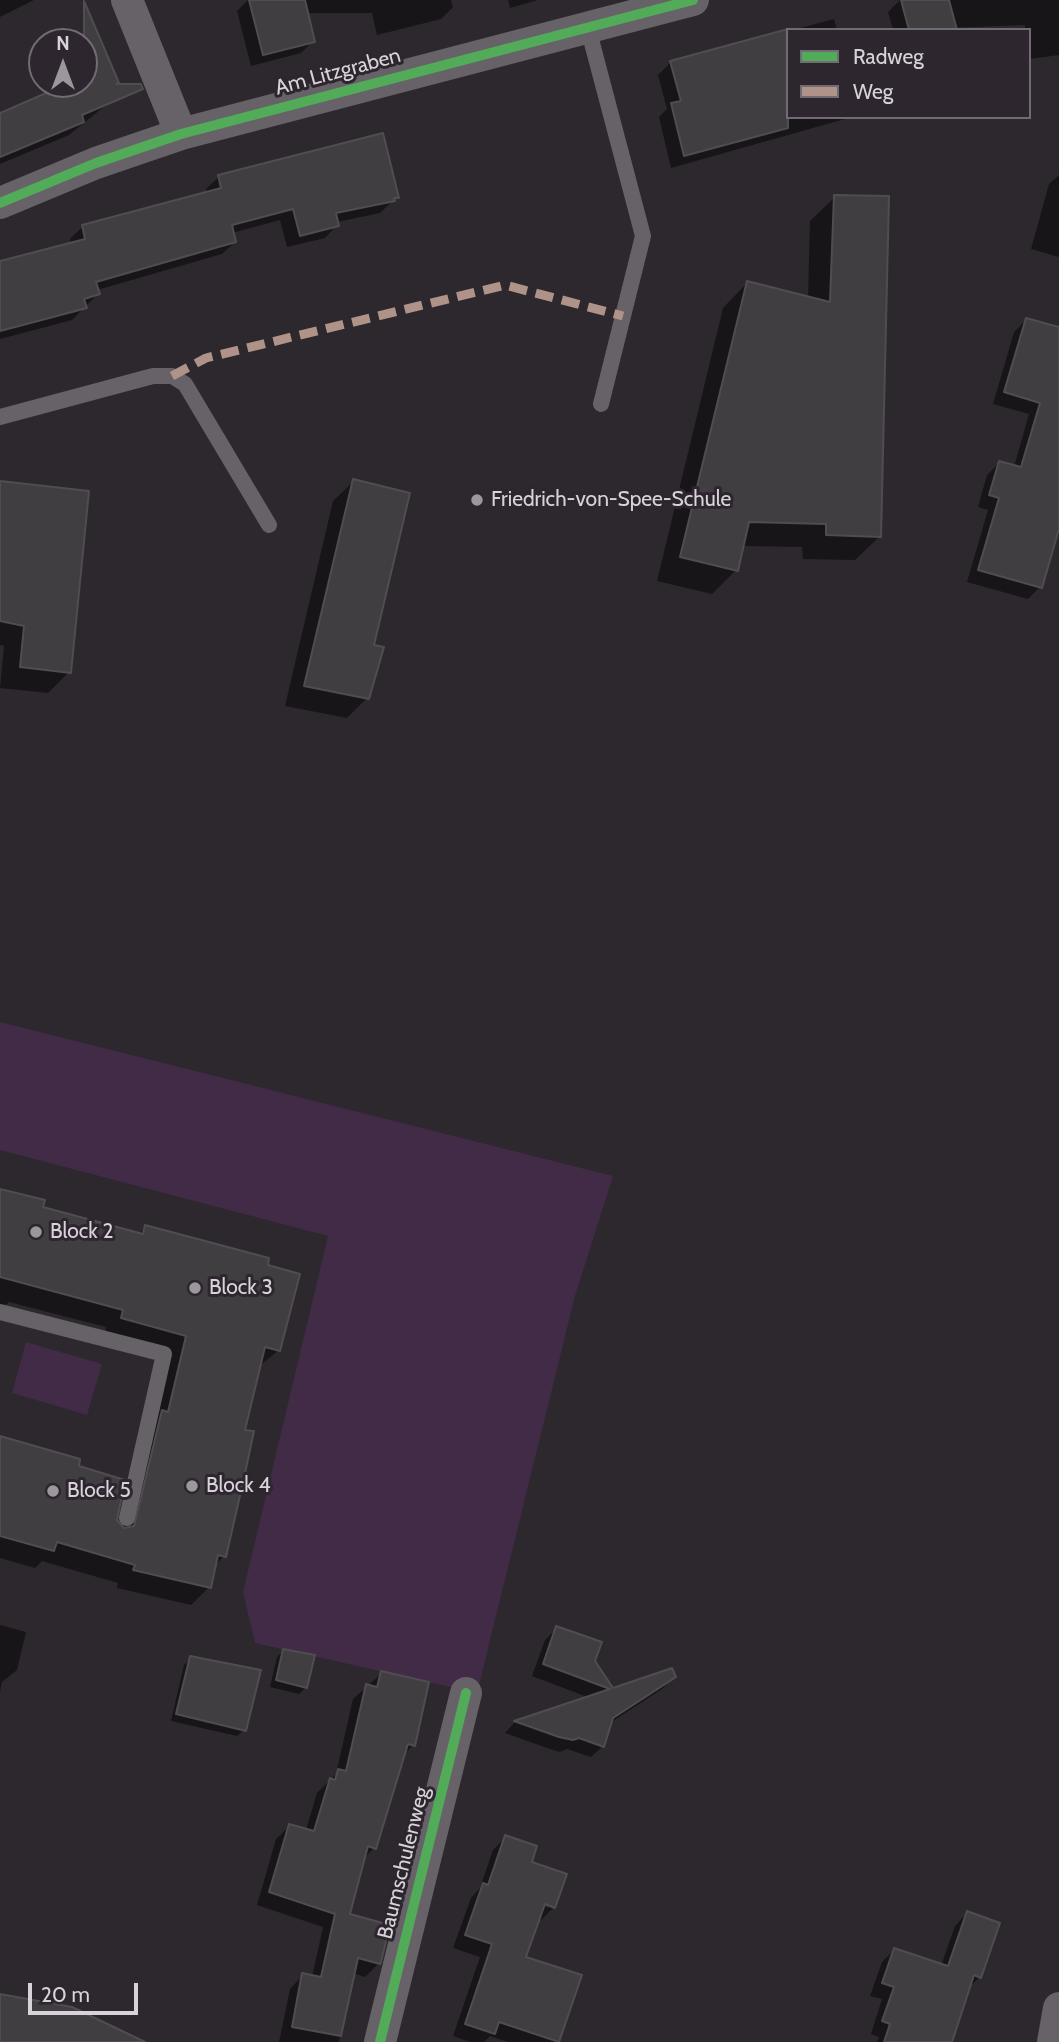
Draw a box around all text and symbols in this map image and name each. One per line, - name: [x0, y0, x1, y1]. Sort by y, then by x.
- north arrow: [28, 28, 98, 98]
- legend: [786, 28, 1031, 119]
- text: N: [56, 32, 70, 55]
- street label: Am Litzgraben: [272, 43, 404, 101]
- text: Radweg: [853, 44, 924, 69]
- text: Weg: [853, 79, 893, 104]
- place label: Friedrich-von-Spee-Schule: [491, 487, 731, 513]
- marker: Friedrich-von-Spee-Schule: [469, 492, 485, 508]
- place label: Block 2: [50, 1219, 113, 1245]
- marker: Block 2: [28, 1224, 44, 1240]
- place label: Block 3: [209, 1275, 273, 1301]
- marker: Block 3: [187, 1280, 203, 1296]
- place label: Block 4: [206, 1473, 271, 1499]
- place label: Block 5: [67, 1478, 131, 1504]
- marker: Block 4: [184, 1478, 200, 1494]
- marker: Block 5: [45, 1483, 61, 1499]
- street label: Baumschulenweg: [373, 1784, 435, 1942]
- scale bar: [32, 1968, 142, 2012]
- text: 20 m: [41, 1982, 90, 2007]

